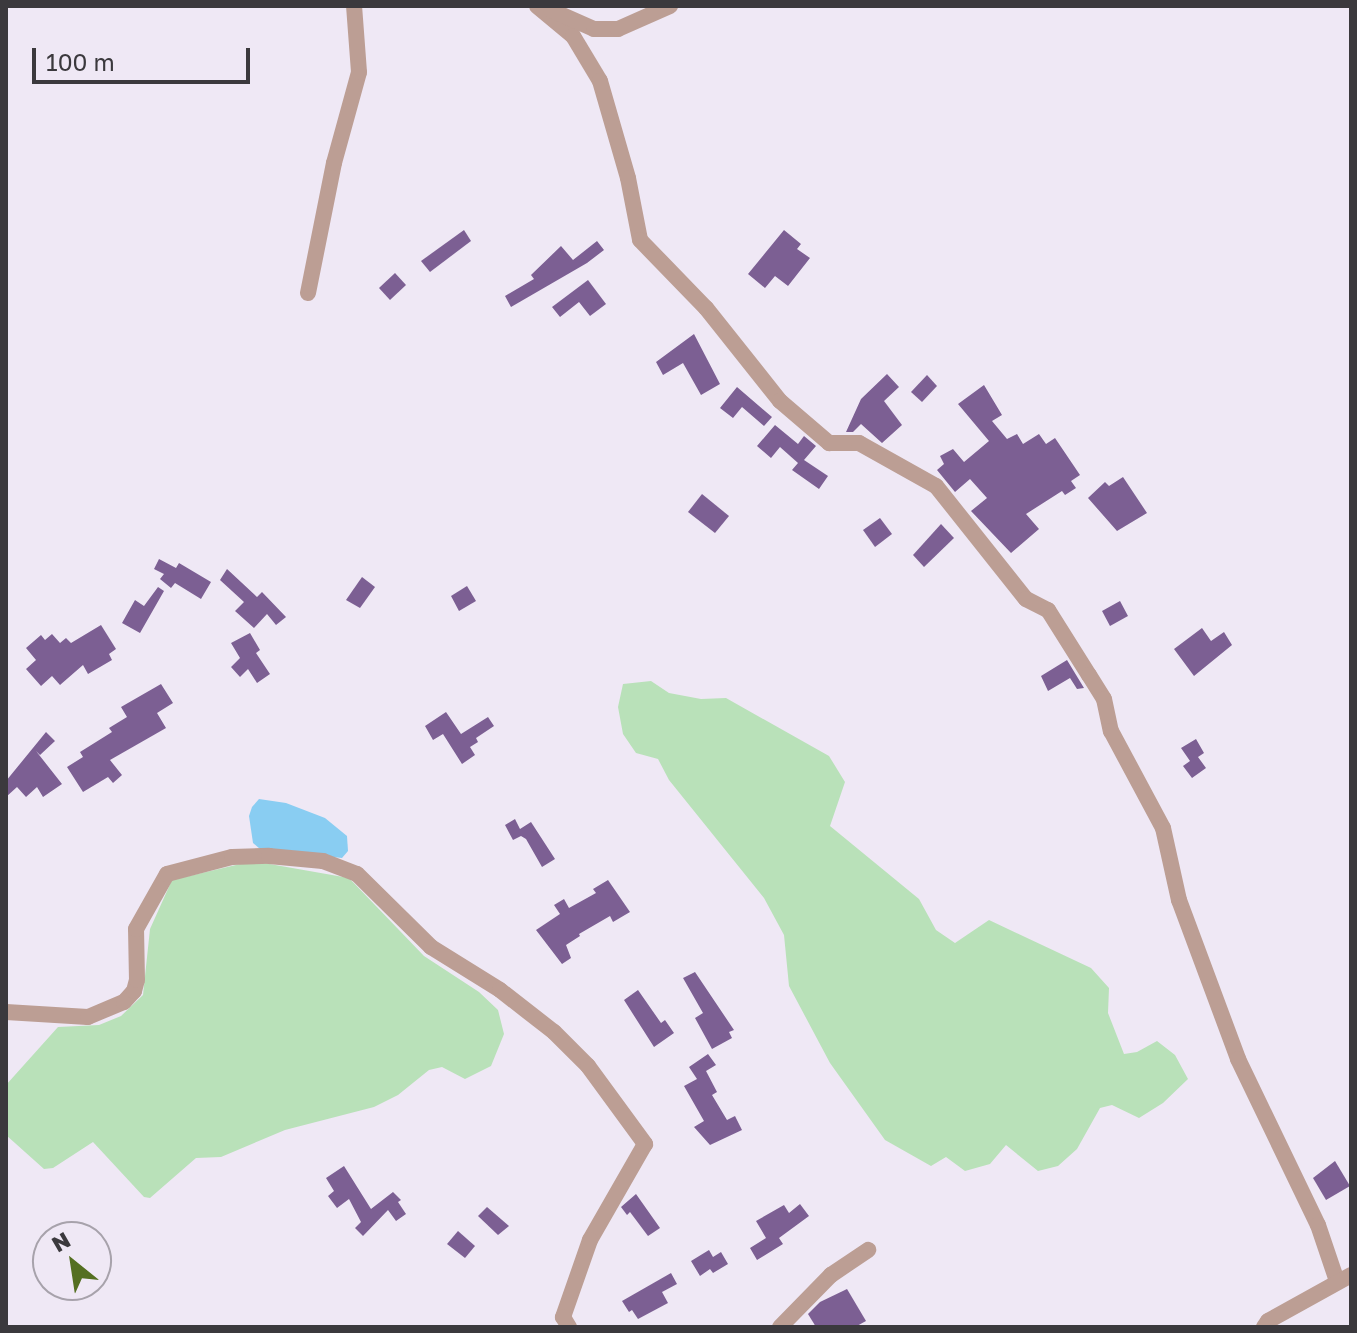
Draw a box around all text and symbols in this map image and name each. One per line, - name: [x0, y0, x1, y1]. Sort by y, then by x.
- scale bar: [36, 32, 254, 82]
- text: 100 m: [46, 47, 115, 76]
- north arrow: [32, 1221, 112, 1301]
- text: N: [47, 1226, 75, 1257]

